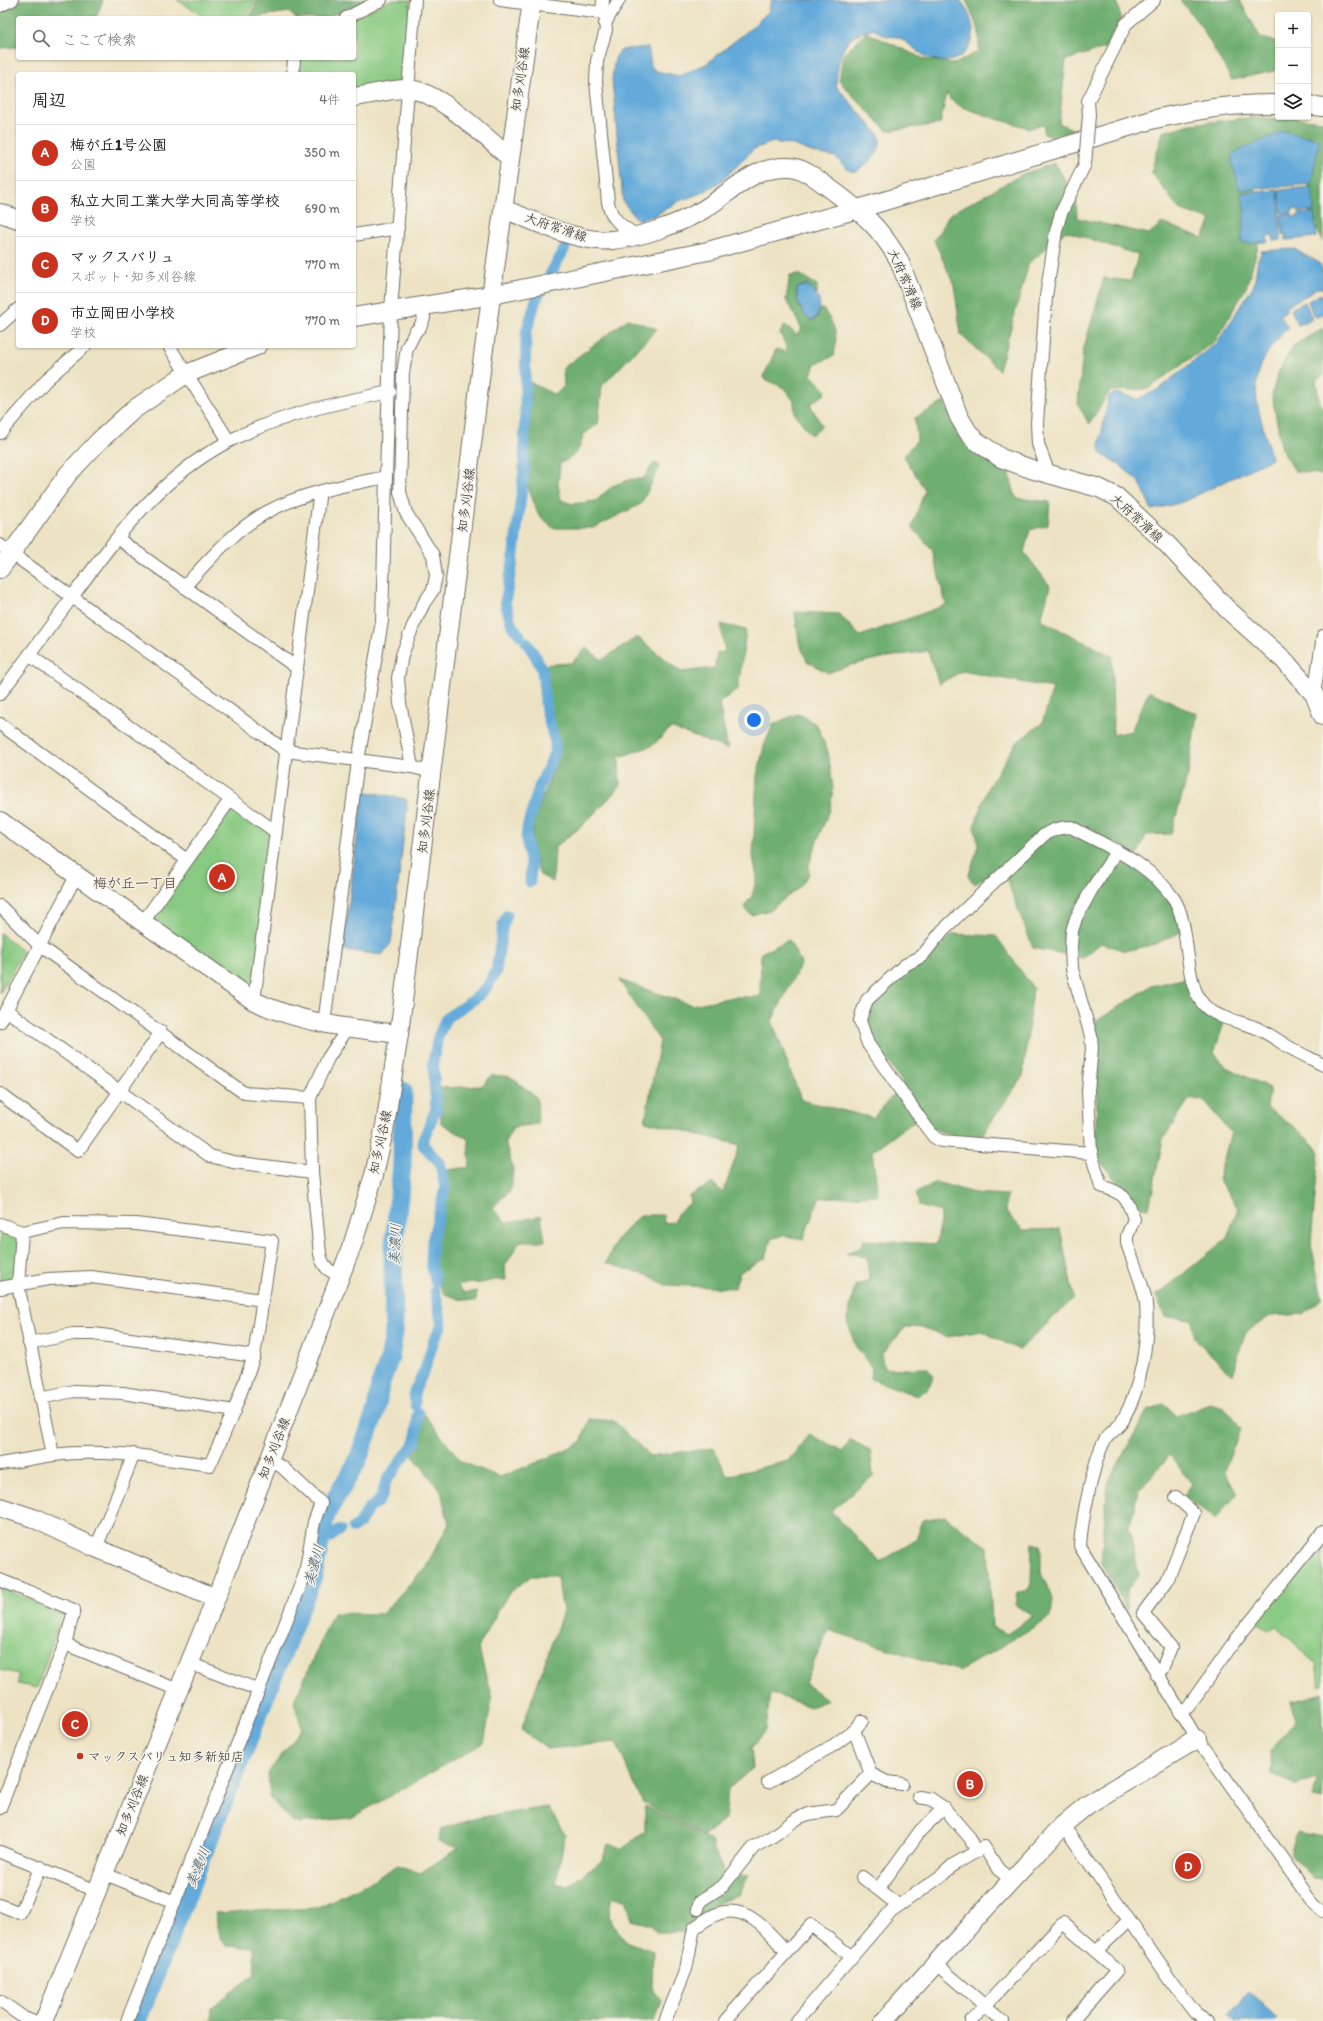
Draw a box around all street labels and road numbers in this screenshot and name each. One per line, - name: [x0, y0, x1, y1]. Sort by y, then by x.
- street label: 知多刈谷線: [508, 45, 532, 112]
- street label: 大府常滑線: [523, 209, 590, 245]
- street label: 大府常滑線: [885, 246, 925, 313]
- street label: 知多刈谷線: [455, 466, 478, 533]
- street label: 大府常滑線: [1108, 491, 1167, 546]
- street label: 知多刈谷線: [415, 787, 438, 854]
- street label: 知多刈谷線: [366, 1108, 394, 1175]
- street label: 知多刈谷線: [255, 1414, 293, 1481]
- street label: 知多刈谷線: [113, 1771, 152, 1838]

